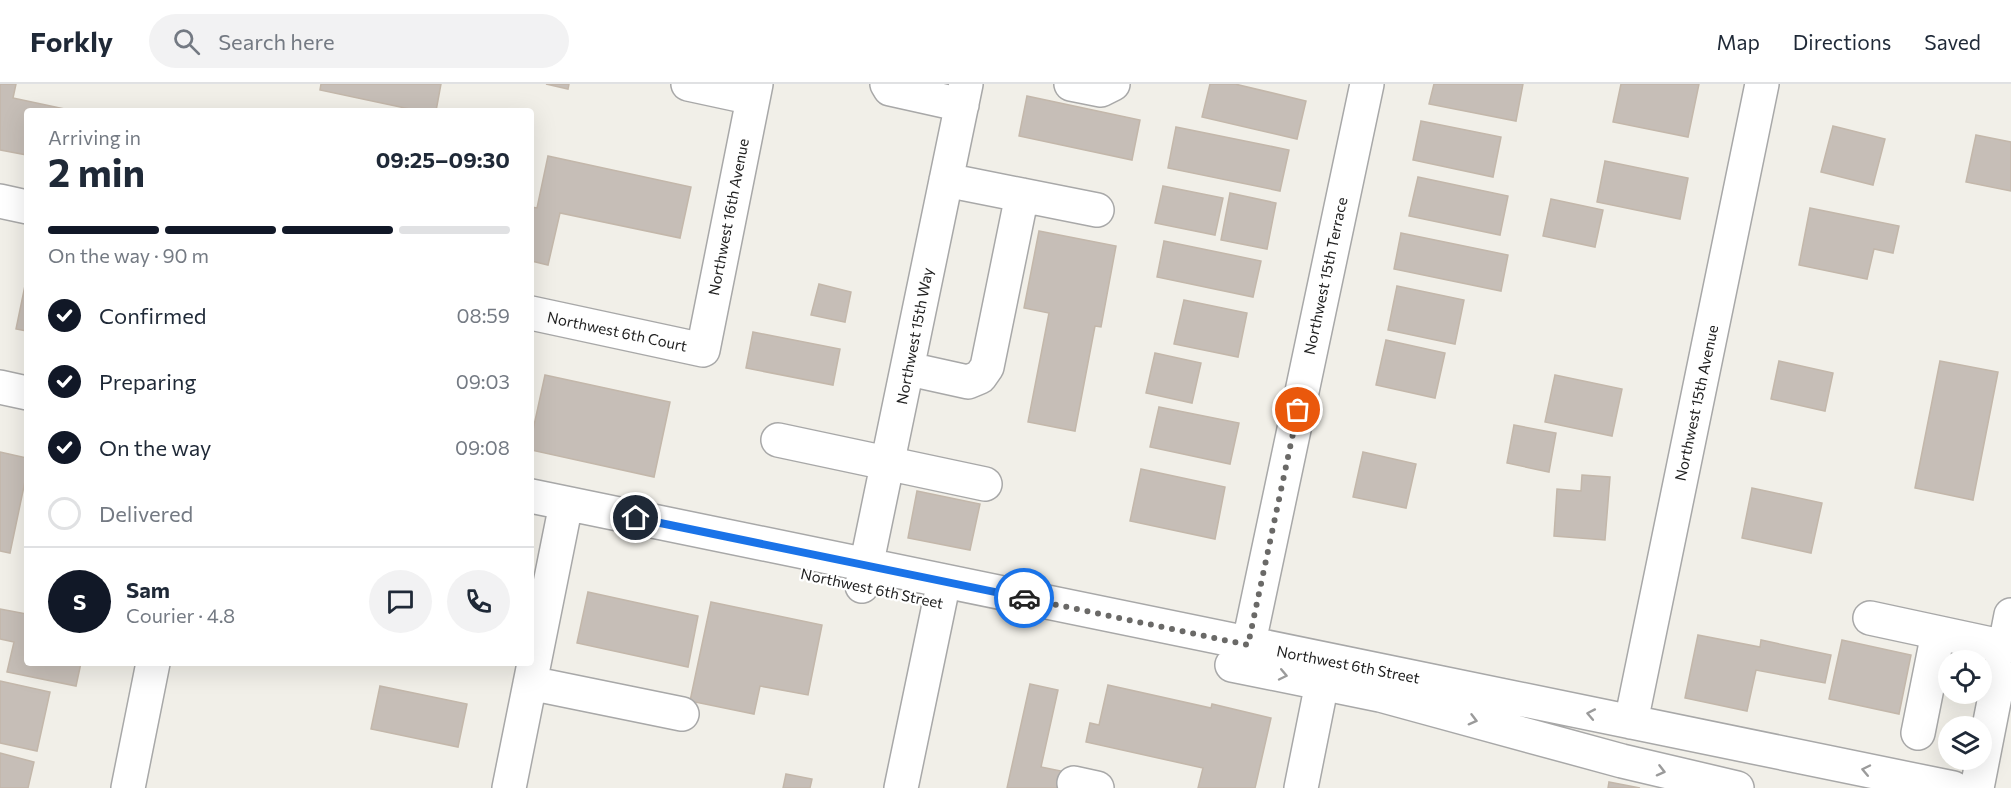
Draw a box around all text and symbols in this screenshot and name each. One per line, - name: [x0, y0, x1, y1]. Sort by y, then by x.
- search box: [149, 14, 569, 68]
- text: Forkly: [30, 24, 113, 58]
- icon: search: [170, 25, 203, 58]
- text: Search here: [218, 28, 335, 55]
- text: Map: [1717, 29, 1760, 54]
- text: Directions: [1793, 29, 1891, 54]
- text: Saved: [1924, 29, 1981, 54]
- text: Arriving in: [48, 125, 141, 149]
- street label: Northwest 16th Avenue: [704, 137, 752, 297]
- text: 09:25–09:30: [376, 146, 510, 173]
- text: 2 min: [48, 147, 145, 195]
- street label: Northwest 15th Terrace: [1300, 195, 1351, 356]
- text: On the way · 90 m: [48, 243, 209, 267]
- street label: Northwest 15th Way: [892, 266, 936, 406]
- icon: check: [48, 299, 81, 332]
- text: Confirmed: [99, 302, 206, 329]
- text: 08:59: [456, 303, 510, 327]
- street label: Northwest 6th Court: [546, 307, 689, 355]
- street label: Northwest 15th Avenue: [1671, 323, 1721, 482]
- icon: check: [48, 365, 81, 398]
- text: Preparing: [99, 368, 196, 395]
- text: 09:03: [456, 369, 510, 393]
- pin: [1272, 384, 1323, 435]
- icon: bag: [1281, 393, 1314, 426]
- icon: check: [48, 431, 81, 464]
- text: On the way: [99, 434, 211, 461]
- text: 09:08: [455, 435, 510, 459]
- pin: [610, 492, 661, 543]
- text: Delivered: [99, 500, 193, 527]
- icon: home: [619, 501, 652, 534]
- street label: Northwest 6th Street: [799, 564, 945, 612]
- courier: [994, 568, 1054, 628]
- button: chat: [369, 570, 432, 633]
- button: phone: [447, 570, 510, 633]
- text: Sam: [126, 576, 170, 603]
- icon: car: [1008, 582, 1041, 615]
- text: S: [73, 588, 86, 615]
- text: Courier · 4.8: [126, 603, 235, 627]
- street label: Northwest 6th Street: [1275, 641, 1421, 687]
- map controls: [1938, 650, 1992, 770]
- button: locate: [1938, 650, 1992, 704]
- one-way arrow: [1278, 668, 1288, 681]
- one-way arrow: [1586, 708, 1596, 721]
- one-way arrow: [1467, 713, 1478, 725]
- button: layers: [1938, 716, 1992, 770]
- one-way arrow: [1656, 763, 1666, 776]
- one-way arrow: [1861, 764, 1871, 777]

